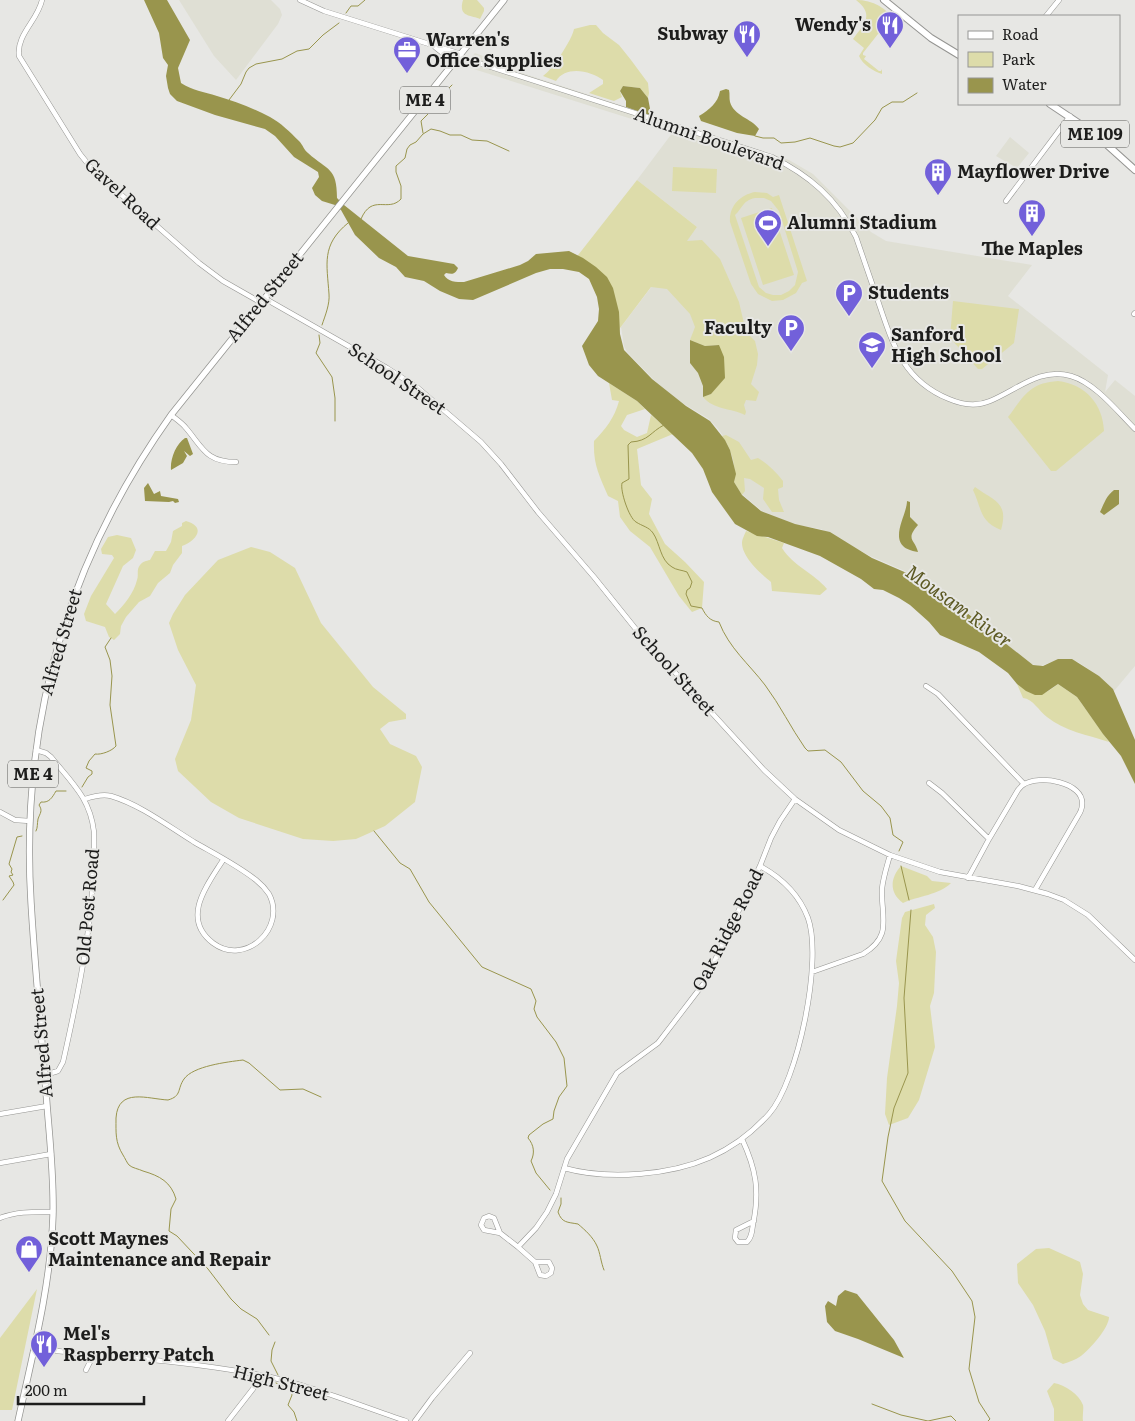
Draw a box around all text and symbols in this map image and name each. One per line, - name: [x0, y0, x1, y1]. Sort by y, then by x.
- place label: Wendy's: [795, 10, 871, 37]
- restaurant icon: Wendy's: [875, 10, 905, 49]
- legend: [958, 15, 1120, 105]
- place label: Subway: [657, 19, 728, 46]
- restaurant icon: Subway: [732, 19, 762, 58]
- text: Road: [1002, 22, 1038, 45]
- place label: Warren's Office Supplies: [426, 25, 562, 73]
- office icon: Warren's Office Supplies: [392, 35, 422, 74]
- text: Park: [1002, 47, 1036, 70]
- text: Water: [1002, 72, 1047, 95]
- road number: ME 4: [400, 86, 450, 114]
- street label: Alumni Boulevard: [631, 99, 788, 176]
- road number: ME 109: [1061, 120, 1129, 148]
- street label: Gavel Road: [79, 151, 167, 235]
- building icon: Mayflower Drive: [923, 157, 953, 196]
- place label: Mayflower Drive: [957, 157, 1109, 184]
- building icon: The Maples: [1017, 198, 1047, 237]
- sports icon: Alumni Stadium: [753, 208, 783, 247]
- place label: Alumni Stadium: [787, 208, 937, 235]
- place label: The Maples: [981, 234, 1083, 261]
- street label: Alfred Street: [219, 244, 309, 347]
- parking icon: Students: [834, 278, 864, 317]
- place label: Students: [868, 278, 949, 305]
- place label: Faculty: [704, 313, 772, 340]
- parking icon: Faculty: [776, 313, 806, 352]
- place label: Sanford High School: [891, 320, 1002, 368]
- school or university icon: Sanford High School: [857, 330, 887, 369]
- street label: School Street: [343, 335, 453, 421]
- water label: Mousam River: [901, 557, 1019, 654]
- street label: Alfred Street: [31, 584, 88, 698]
- street label: School Street: [627, 619, 724, 722]
- road number: ME 4: [8, 761, 58, 788]
- street label: Old Post Road: [68, 847, 105, 967]
- street label: Oak Ridge Road: [684, 863, 769, 995]
- street label: Alfred Street: [22, 986, 59, 1099]
- place label: Scott Maynes Maintenance and Repair: [48, 1224, 271, 1272]
- shop icon: Scott Maynes Maintenance and Repair: [14, 1234, 44, 1273]
- place label: Mel's Raspberry Patch: [63, 1319, 214, 1367]
- restaurant icon: Mel's Raspberry Patch: [29, 1329, 59, 1368]
- street label: High Street: [231, 1357, 333, 1407]
- scale bar: [18, 1374, 144, 1406]
- text: 200 m: [25, 1378, 68, 1401]

